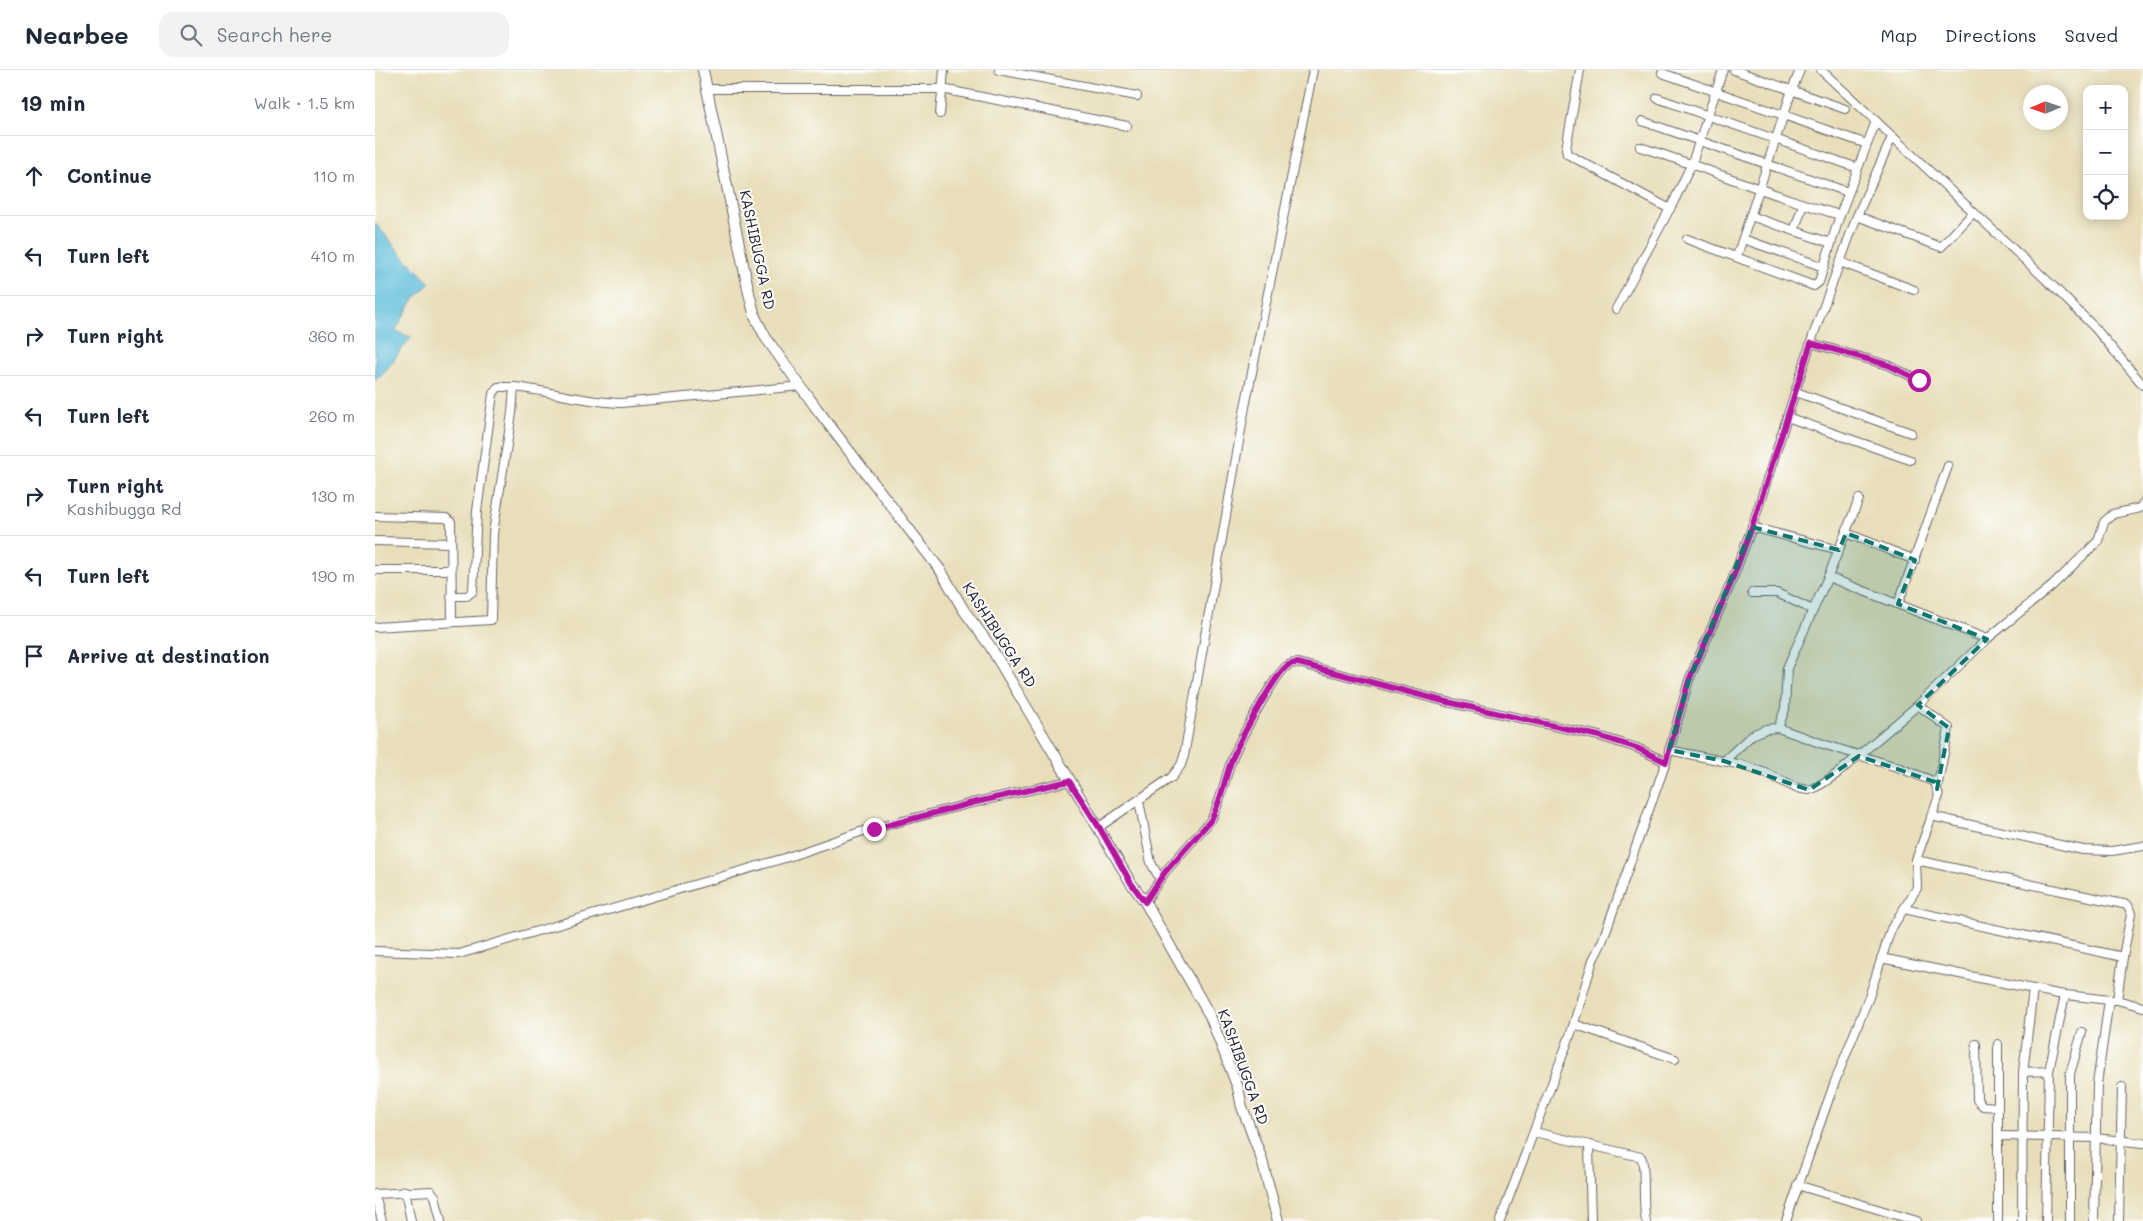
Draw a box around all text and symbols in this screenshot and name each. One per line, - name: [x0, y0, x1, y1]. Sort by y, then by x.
- search box: [159, 12, 509, 57]
- text: Nearbee: [25, 19, 129, 50]
- icon: search: [177, 21, 205, 49]
- text: Search here: [217, 22, 332, 47]
- text: Map: [1880, 23, 1917, 47]
- text: Directions: [1945, 23, 2037, 47]
- text: Saved: [2065, 23, 2118, 47]
- north arrow: [2023, 85, 2068, 130]
- map controls: [2083, 85, 2128, 220]
- button: +: [2083, 85, 2128, 130]
- text: 19 min: [20, 89, 85, 116]
- text: Walk · 1.5 km: [254, 92, 355, 113]
- button: −: [2083, 130, 2128, 175]
- icon: ahead: [20, 162, 48, 190]
- text: Continue: [67, 163, 152, 188]
- text: 110 m: [313, 165, 355, 186]
- button: locate: [2083, 175, 2128, 220]
- street label: KASHIBUGGA RD: [736, 188, 780, 311]
- icon: left: [20, 242, 48, 270]
- text: Turn left: [67, 243, 150, 268]
- text: 410 m: [311, 245, 355, 266]
- icon: right: [20, 322, 48, 350]
- text: Turn right: [67, 323, 164, 348]
- text: 360 m: [308, 325, 355, 346]
- route start: [1908, 369, 1931, 392]
- icon: left: [20, 402, 48, 430]
- text: Turn left: [67, 403, 150, 428]
- text: 260 m: [309, 405, 355, 426]
- text: Turn right: [67, 473, 164, 498]
- icon: right: [20, 482, 48, 510]
- text: 130 m: [311, 485, 355, 506]
- text: Kashibugga Rd: [67, 498, 181, 519]
- icon: left: [20, 562, 48, 590]
- text: Turn left: [67, 563, 150, 588]
- text: 190 m: [311, 565, 355, 586]
- street label: KASHIBUGGA RD: [958, 578, 1041, 691]
- icon: arrive: [20, 642, 48, 670]
- text: Arrive at destination: [67, 643, 270, 668]
- route end: [863, 818, 886, 841]
- street label: KASHIBUGGA RD: [1214, 1006, 1274, 1127]

